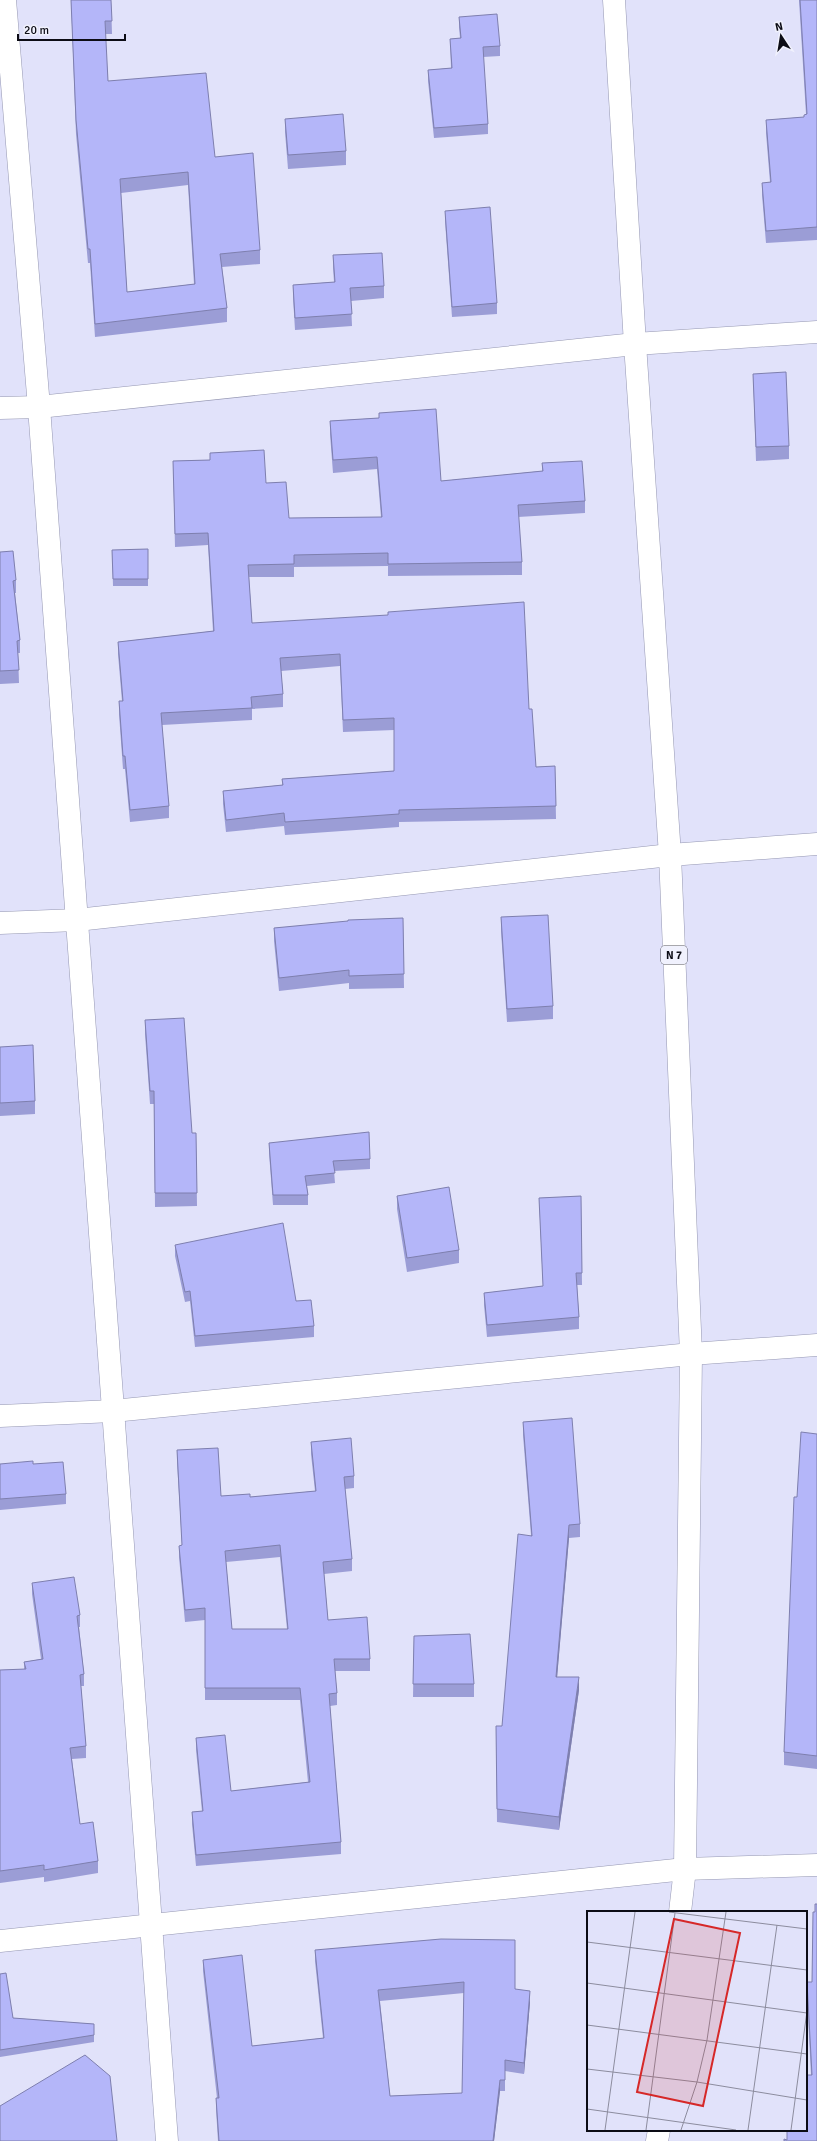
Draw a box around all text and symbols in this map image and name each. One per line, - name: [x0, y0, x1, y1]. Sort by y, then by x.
- scale bar: [18, 16, 125, 42]
- north arrow: [761, 16, 801, 56]
- text: N: [774, 20, 784, 34]
- text: 20 m: [24, 23, 49, 38]
- road number: N 7: [661, 946, 687, 964]
- inset map: [587, 1911, 807, 2131]

